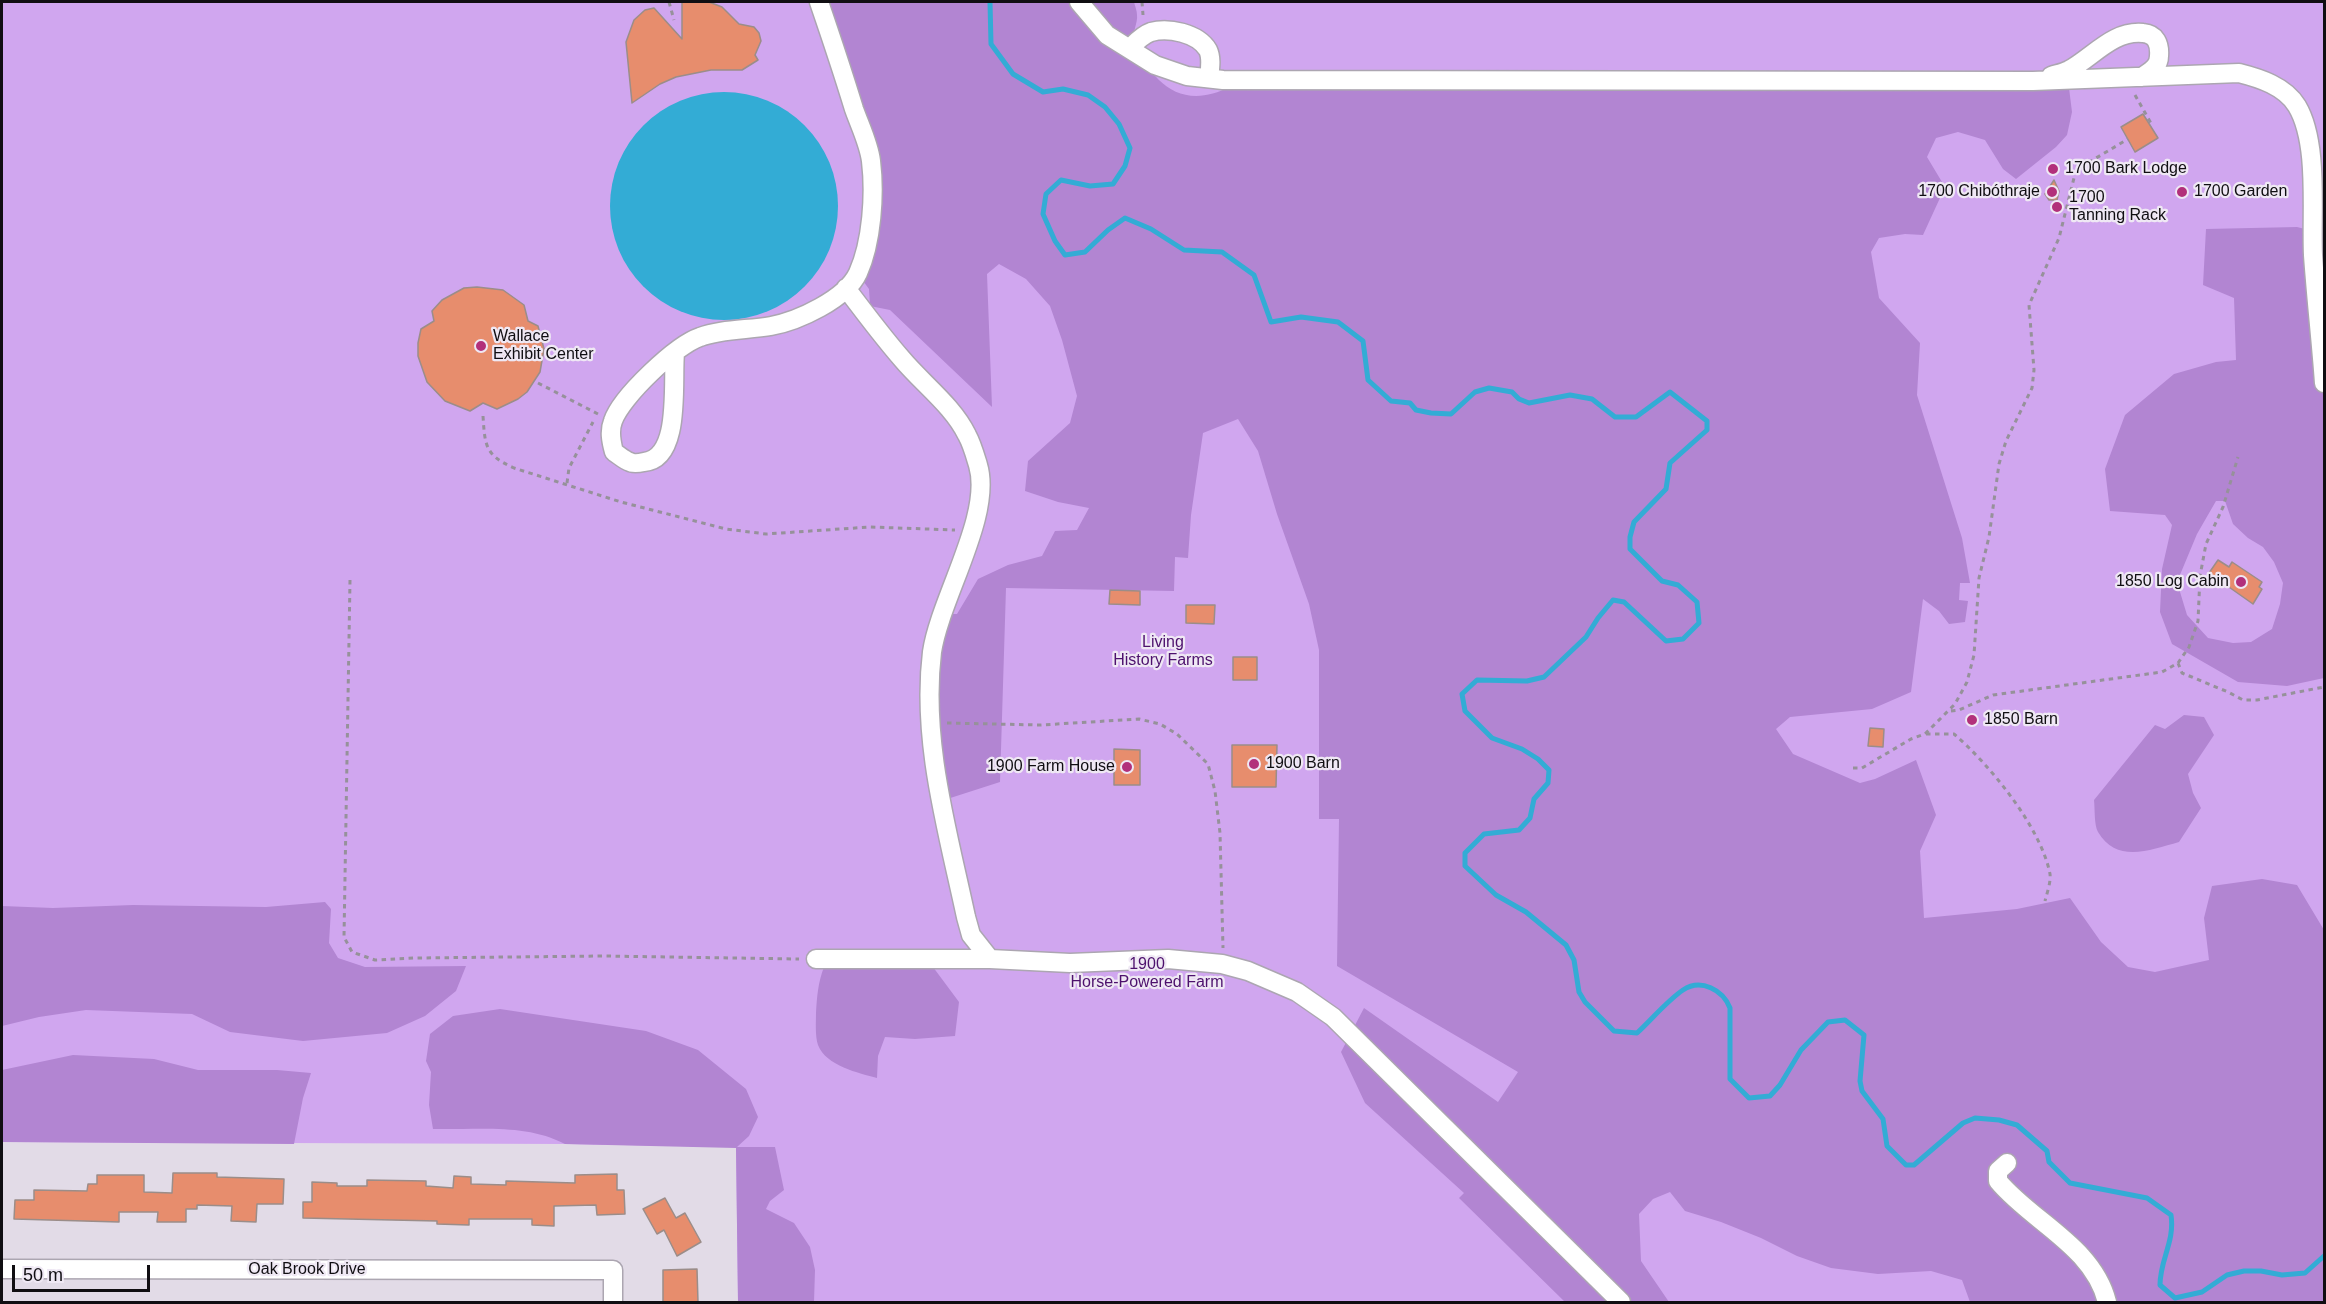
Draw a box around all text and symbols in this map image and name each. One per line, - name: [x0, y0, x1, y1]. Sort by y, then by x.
- place label: 1700 Bark Lodge: [2065, 159, 2187, 179]
- marker: 1700 Bark Lodge: [2046, 162, 2060, 176]
- place label: 1700 Chibóthraje: [1918, 182, 2040, 202]
- place label: 1700 Garden: [2194, 182, 2287, 202]
- marker: 1700 Chibóthraje: [2045, 185, 2059, 199]
- marker: 1700 Garden: [2175, 185, 2189, 199]
- place label: 1700 Tanning Rack: [2069, 188, 2166, 226]
- marker: 1700 Tanning Rack: [2050, 200, 2064, 214]
- place label: Wallace Exhibit Center: [493, 327, 593, 365]
- marker: Wallace Exhibit Center: [474, 339, 488, 353]
- place label: 1850 Log Cabin: [2116, 572, 2229, 592]
- marker: 1850 Log Cabin: [2234, 575, 2248, 589]
- park label: Living History Farms: [1113, 633, 1213, 671]
- place label: 1850 Barn: [1984, 710, 2058, 730]
- marker: 1850 Barn: [1965, 713, 1979, 727]
- place label: 1900 Barn: [1266, 754, 1340, 774]
- place label: 1900 Farm House: [987, 757, 1115, 777]
- marker: 1900 Barn: [1247, 757, 1261, 771]
- marker: 1900 Farm House: [1120, 760, 1134, 774]
- park label: 1900 Horse-Powered Farm: [1071, 955, 1223, 993]
- scale bar: [15, 1253, 153, 1291]
- street label: Oak Brook Drive: [248, 1260, 366, 1280]
- text: 50 m: [23, 1265, 63, 1285]

